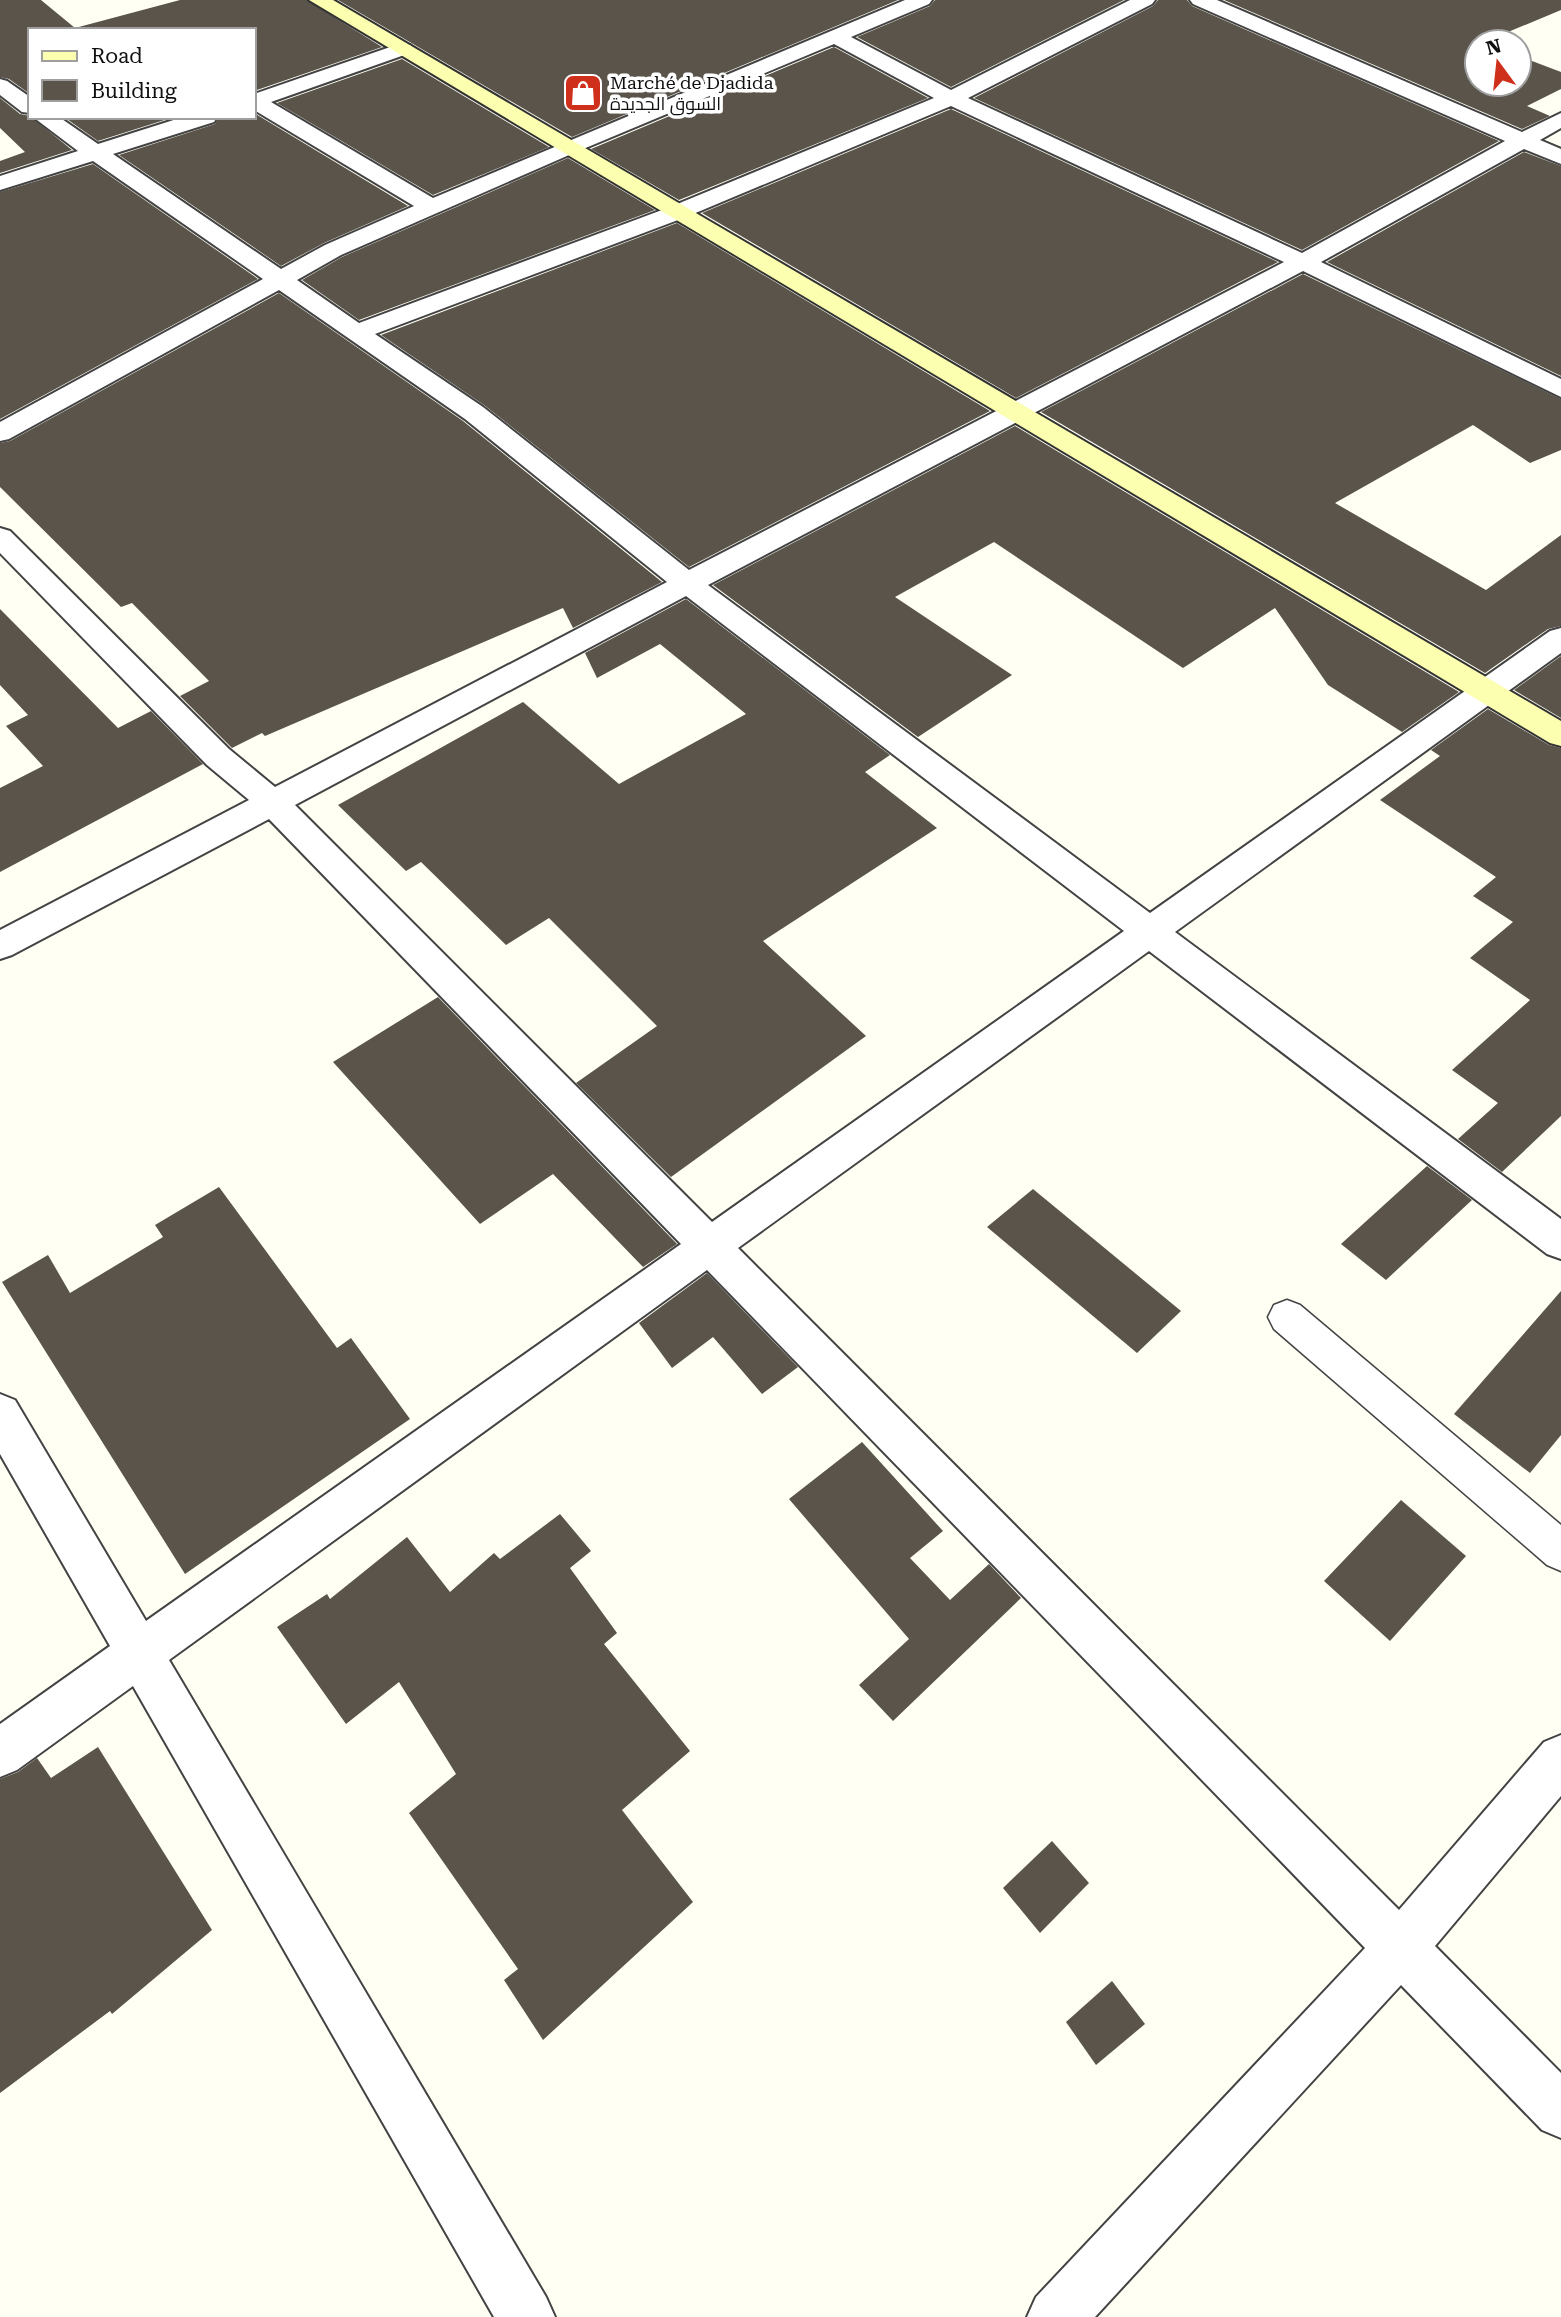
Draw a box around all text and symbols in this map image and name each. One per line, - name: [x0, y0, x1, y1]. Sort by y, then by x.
- legend: [28, 28, 256, 119]
- north arrow: [1463, 28, 1533, 98]
- text: N: [1484, 34, 1504, 60]
- text: Road: [91, 44, 143, 68]
- shop icon: Marché de Djadida السوق الجديدة: [562, 72, 604, 114]
- place label: Marché de Djadida السوق الجديدة: [610, 72, 774, 116]
- text: Building: [91, 79, 177, 103]

